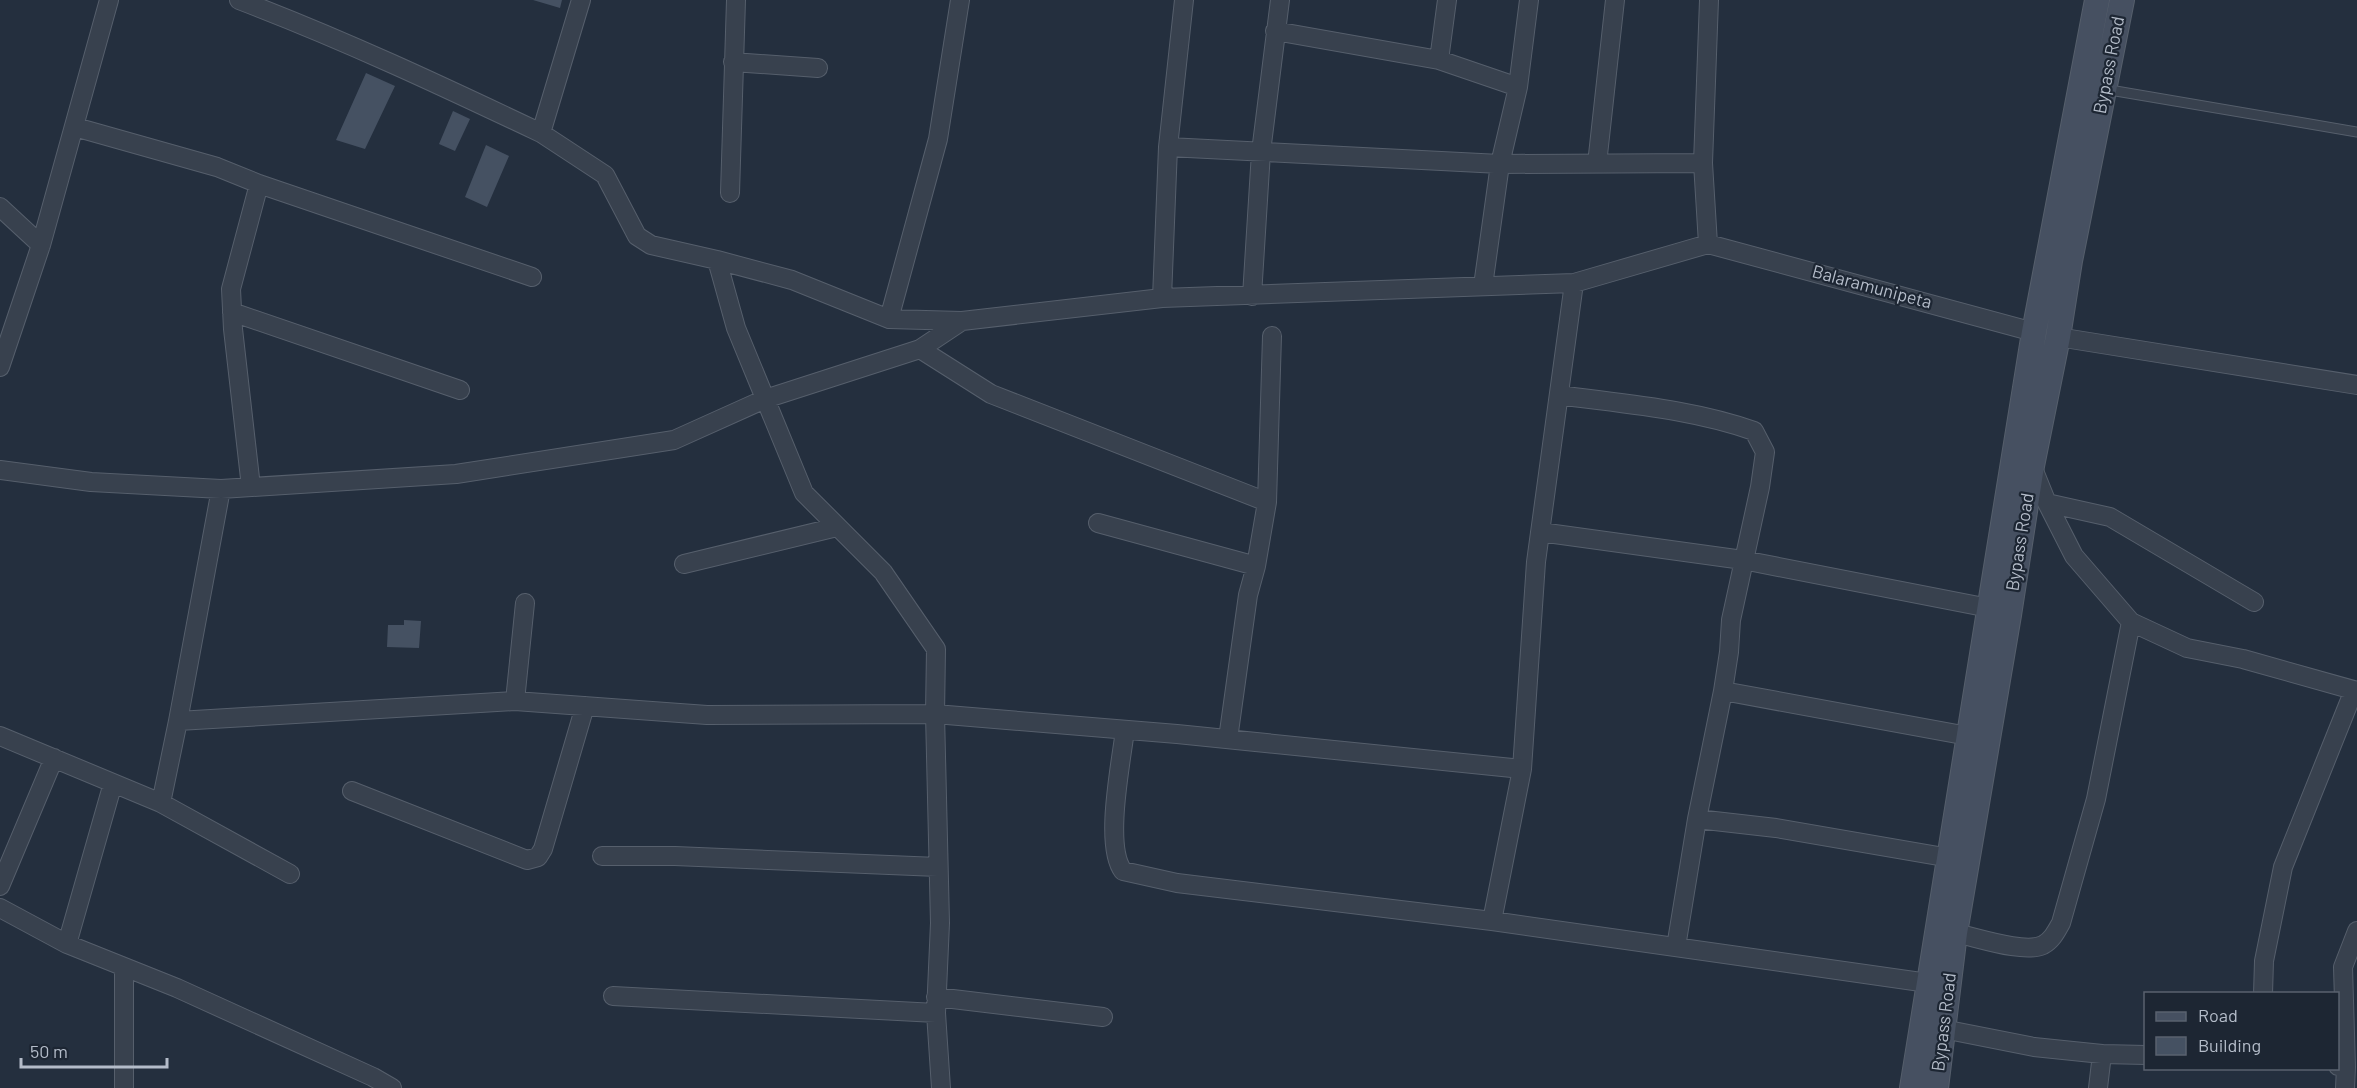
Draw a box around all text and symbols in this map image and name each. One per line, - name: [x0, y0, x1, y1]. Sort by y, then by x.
- street label: Bypass Road: [2088, 14, 2128, 116]
- street label: Balaramunipeta: [1810, 259, 1935, 313]
- street label: Bypass Road: [2000, 491, 2038, 592]
- street label: Bypass Road: [1926, 971, 1960, 1072]
- legend: [2144, 992, 2339, 1070]
- text: Road: [2198, 1004, 2238, 1026]
- scale bar: [21, 1031, 166, 1069]
- text: Building: [2198, 1034, 2261, 1056]
- text: 50 m: [30, 1040, 68, 1062]

